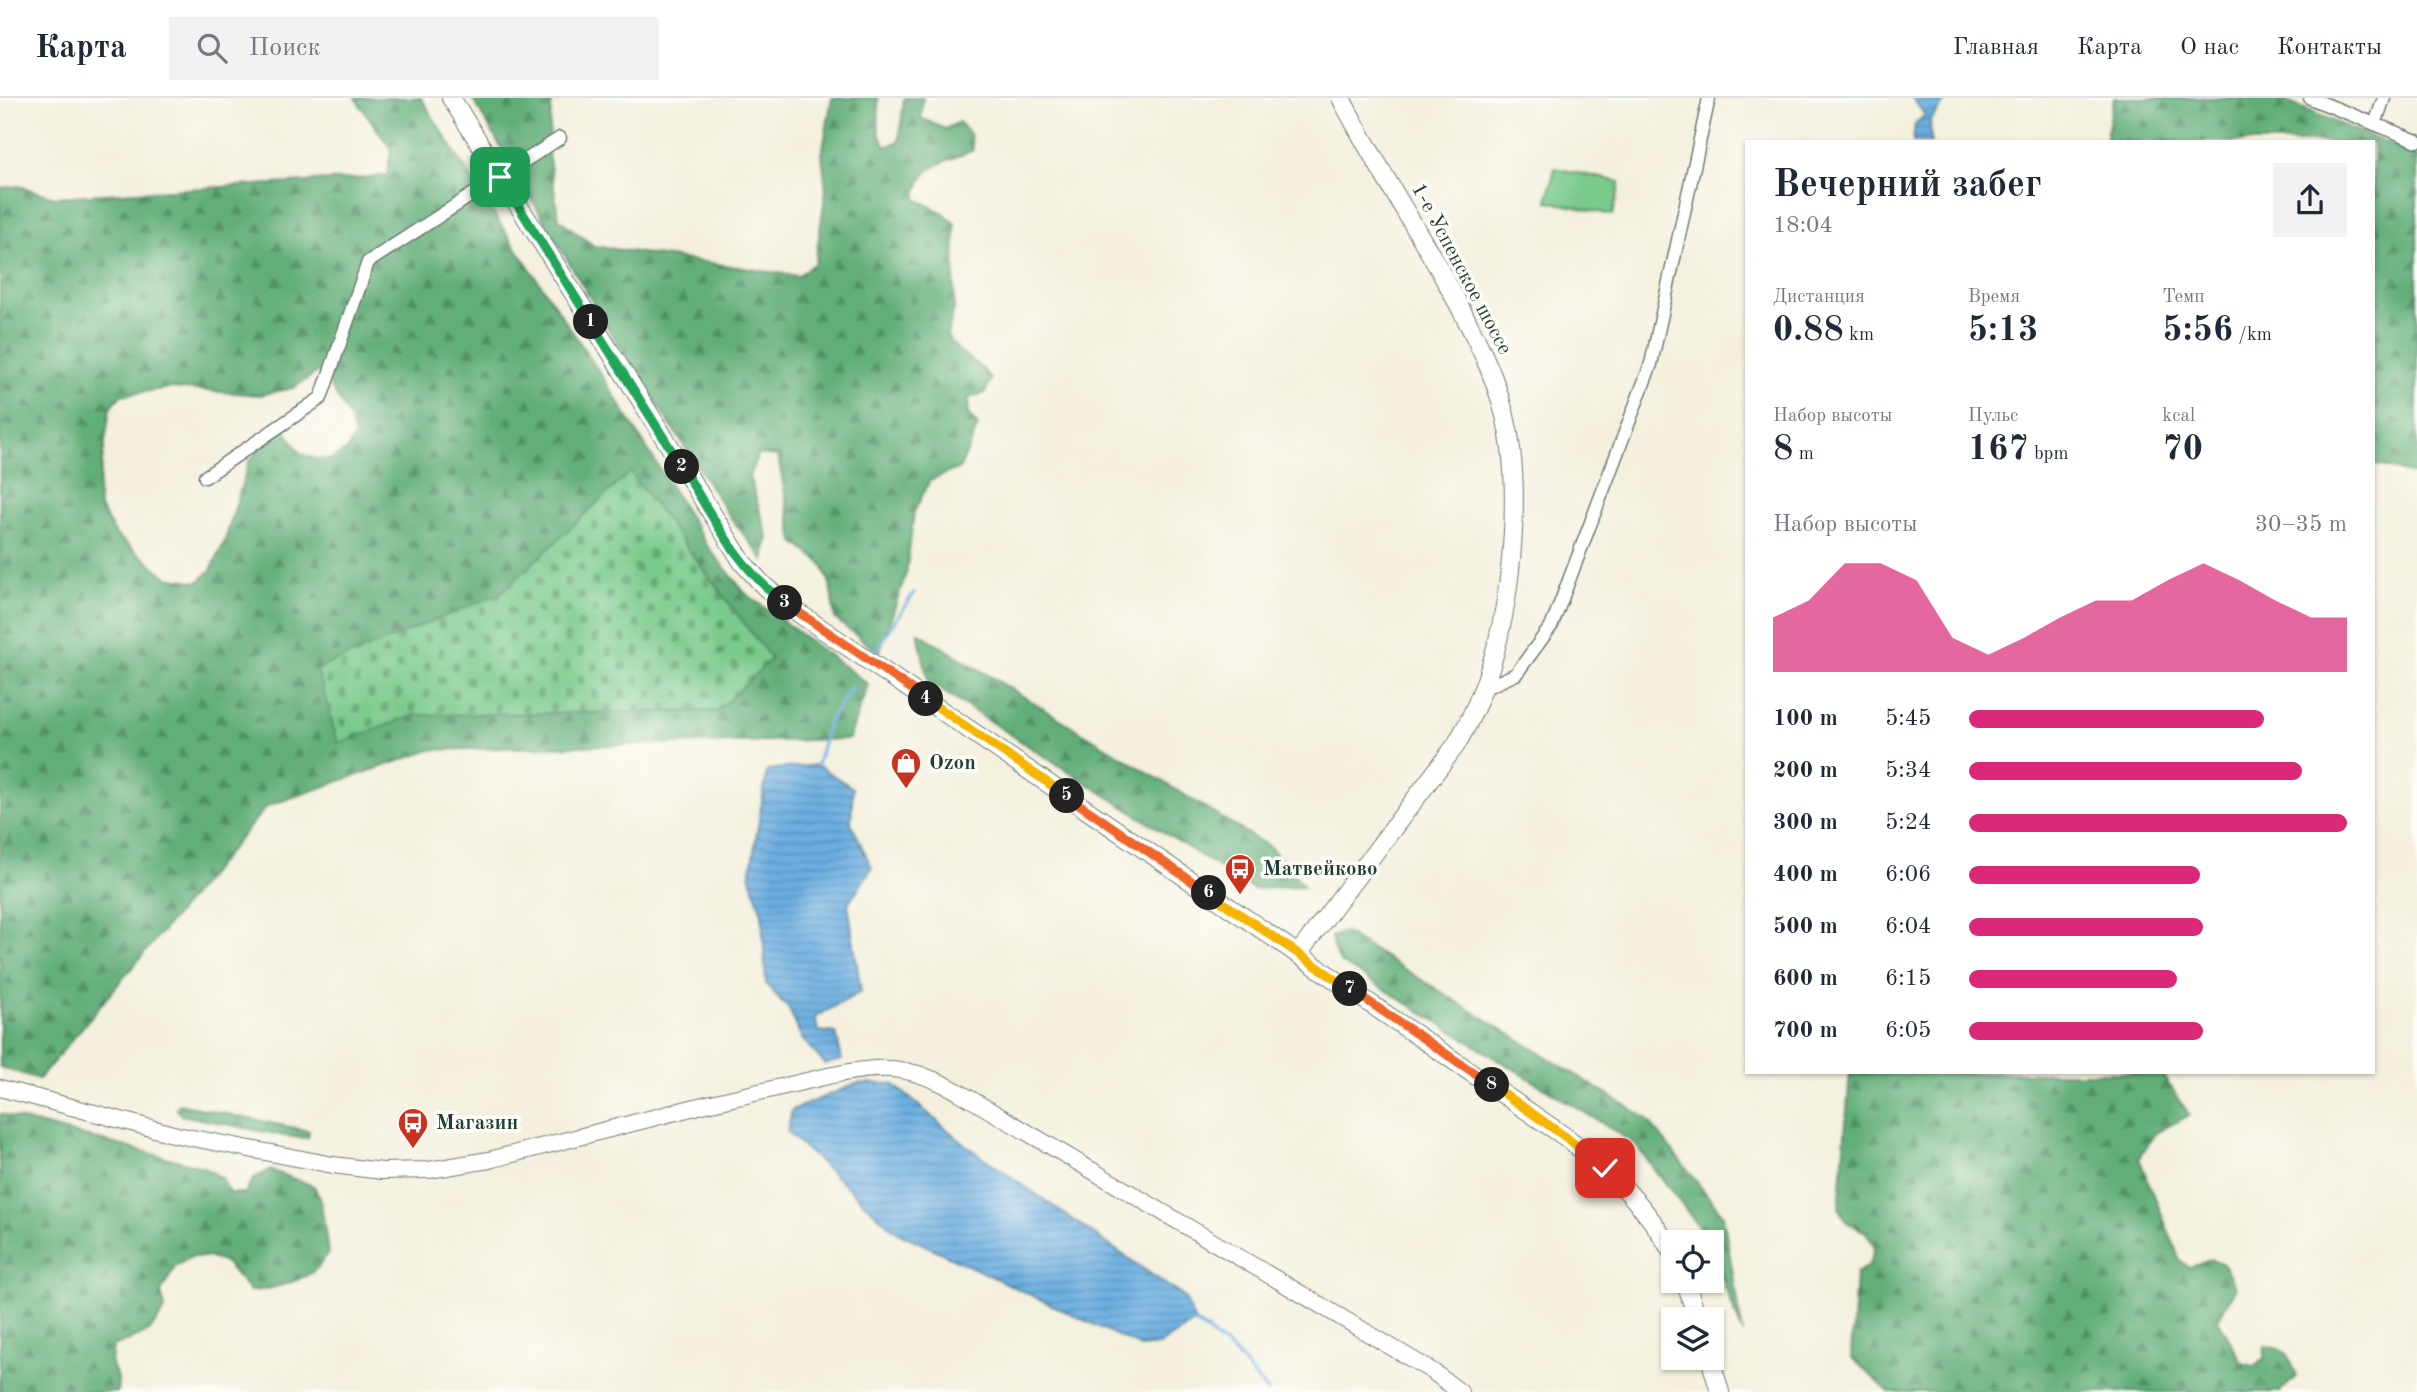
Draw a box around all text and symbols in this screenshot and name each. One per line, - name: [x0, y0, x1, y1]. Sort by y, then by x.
- search box: [169, 17, 659, 80]
- icon: search: [193, 29, 231, 67]
- text: Карта: [35, 32, 127, 65]
- text: Поиск: [249, 35, 321, 61]
- text: Главная: [1953, 36, 2039, 60]
- text: Карта: [2077, 36, 2142, 60]
- text: О нас: [2180, 36, 2239, 60]
- text: Контакты: [2277, 36, 2382, 60]
- pin: [470, 147, 530, 207]
- icon: arrive: [481, 158, 519, 196]
- button: share: [2273, 163, 2347, 237]
- text: Вечерний забег: [1773, 167, 2042, 205]
- street label: 1-е Успенское шоссе: [1407, 180, 1515, 358]
- text: 18:04: [1773, 214, 1833, 237]
- text: Дистанция: [1773, 288, 1865, 307]
- text: Время: [1968, 288, 2020, 307]
- text: Темп: [2162, 288, 2205, 307]
- pin: 1: [574, 304, 608, 340]
- text: 1: [585, 312, 596, 331]
- text: 0.88: [1773, 313, 1844, 348]
- text: 5:13: [1968, 313, 2038, 348]
- text: 5:56: [2162, 313, 2233, 348]
- text: km: [1844, 326, 1874, 345]
- text: /km: [2233, 326, 2272, 345]
- text: Набор высоты: [1773, 407, 1892, 426]
- text: Пульс: [1968, 407, 2018, 426]
- text: kcal: [2162, 407, 2195, 426]
- text: 8: [1773, 432, 1793, 467]
- text: 167: [1968, 432, 2029, 467]
- text: 70: [2162, 432, 2203, 467]
- text: m: [1793, 445, 1814, 464]
- text: bpm: [2029, 445, 2069, 464]
- pin: 2: [664, 450, 700, 484]
- text: 2: [676, 457, 687, 476]
- text: Набор высоты: [1773, 513, 1917, 536]
- text: 30–35 m: [2255, 513, 2347, 536]
- pin: 3: [768, 586, 802, 620]
- text: 3: [779, 593, 790, 612]
- pin: 4: [908, 682, 944, 716]
- text: 4: [920, 689, 931, 708]
- text: 100 m: [1773, 707, 1838, 730]
- text: 5:45: [1885, 707, 1931, 730]
- shop icon: Ozon: [889, 746, 923, 790]
- place label: Ozon: [929, 753, 976, 774]
- text: 200 m: [1773, 759, 1838, 782]
- text: 5:34: [1885, 759, 1931, 782]
- pin: 5: [1050, 778, 1084, 814]
- text: 5: [1061, 786, 1072, 805]
- text: 300 m: [1773, 811, 1838, 834]
- text: 5:24: [1885, 811, 1931, 834]
- bus stop icon: Матвейково: [1223, 852, 1257, 896]
- place label: Матвейково: [1263, 859, 1378, 880]
- text: 400 m: [1773, 863, 1838, 886]
- text: 6:06: [1885, 863, 1931, 886]
- pin: 6: [1192, 876, 1226, 910]
- text: 6: [1203, 883, 1214, 902]
- text: 500 m: [1773, 915, 1838, 938]
- text: 6:04: [1885, 915, 1931, 938]
- text: 600 m: [1773, 967, 1838, 990]
- text: 6:15: [1885, 967, 1931, 990]
- pin: 7: [1332, 972, 1368, 1006]
- text: 7: [1344, 979, 1355, 998]
- text: 700 m: [1773, 1019, 1838, 1042]
- text: 6:05: [1885, 1019, 1931, 1042]
- pin: 8: [1474, 1068, 1510, 1102]
- text: 8: [1486, 1075, 1497, 1094]
- bus stop icon: Магазин: [396, 1106, 430, 1150]
- place label: Магазин: [436, 1113, 518, 1134]
- pin: [1575, 1138, 1635, 1198]
- icon: check: [1586, 1149, 1624, 1187]
- map controls: [1661, 1230, 1724, 1370]
- button: locate: [1661, 1230, 1724, 1293]
- button: layers: [1661, 1307, 1724, 1370]

